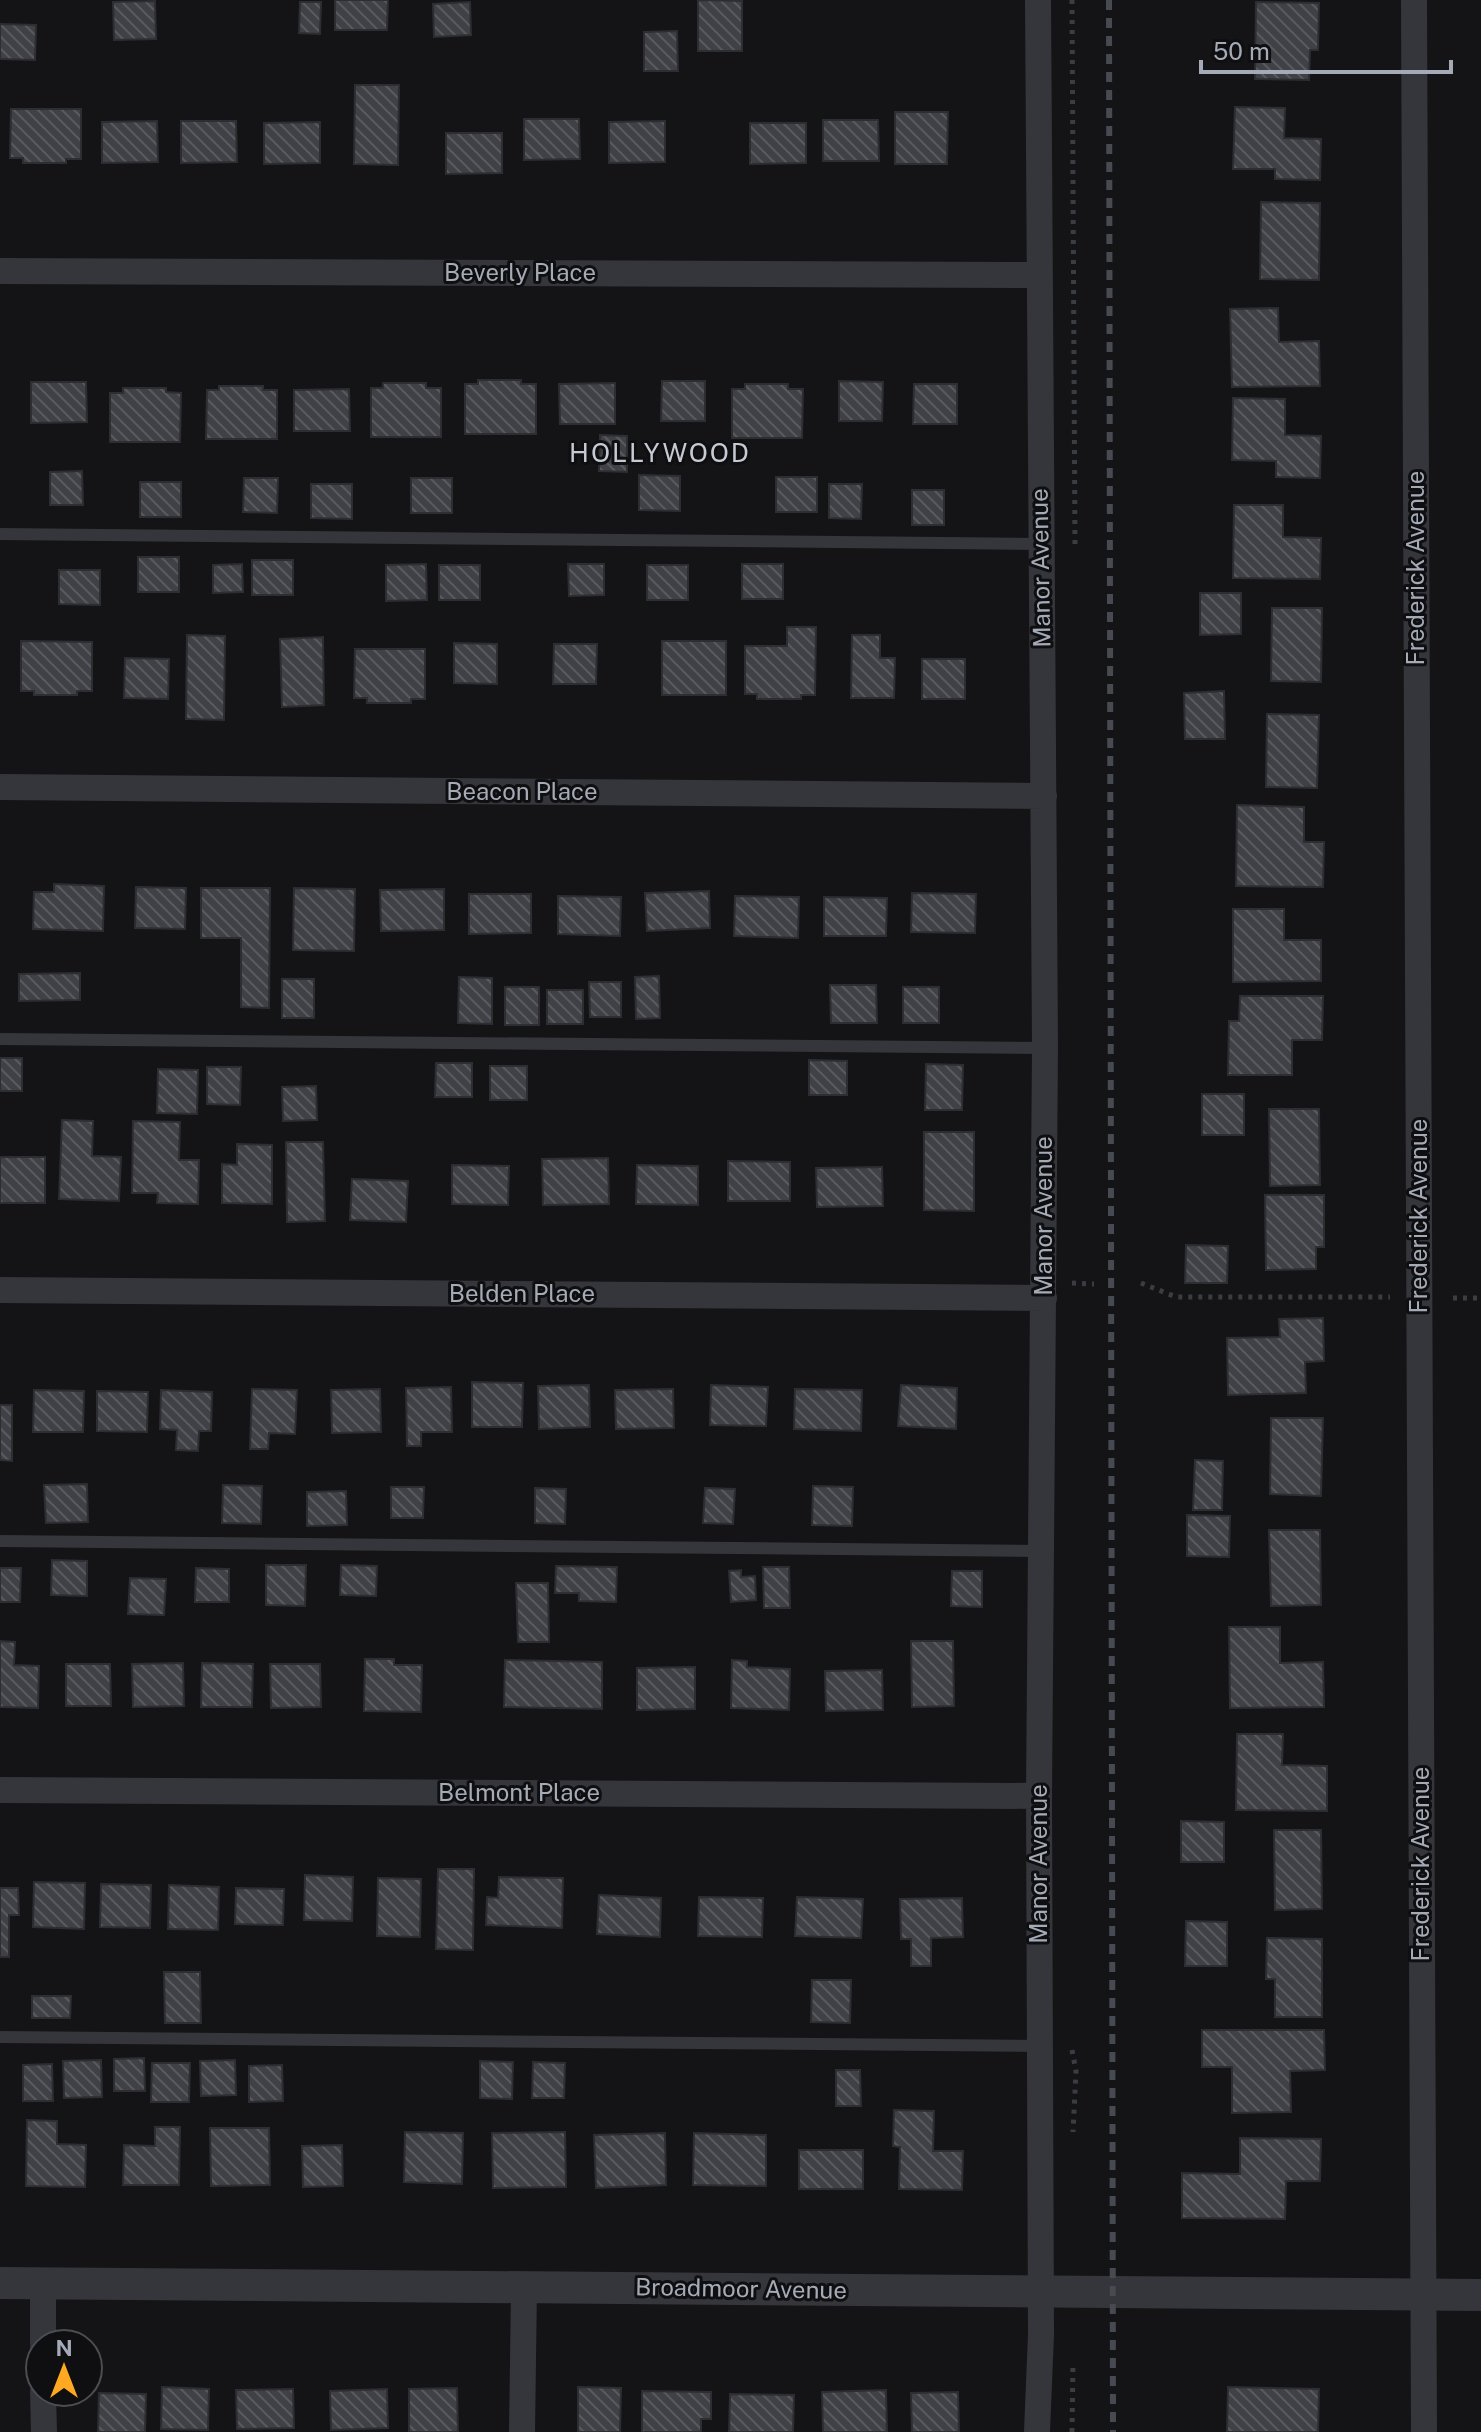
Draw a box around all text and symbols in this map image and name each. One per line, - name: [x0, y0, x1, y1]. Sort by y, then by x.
- scale bar: [1201, 24, 1451, 74]
- text: 50 m: [1213, 37, 1270, 65]
- street label: Beverly Place: [444, 258, 596, 286]
- district label: HOLLYWOOD: [569, 437, 751, 468]
- street label: Frederick Avenue: [1401, 471, 1429, 665]
- street label: Manor Avenue: [1025, 488, 1055, 648]
- street label: Beacon Place: [446, 777, 598, 805]
- street label: Frederick Avenue: [1404, 1119, 1432, 1313]
- street label: Manor Avenue: [1029, 1136, 1057, 1296]
- street label: Belden Place: [449, 1279, 595, 1307]
- street label: Frederick Avenue: [1406, 1767, 1434, 1961]
- street label: Belmont Place: [438, 1778, 600, 1806]
- street label: Manor Avenue: [1024, 1784, 1052, 1944]
- street label: Broadmoor Avenue: [635, 2272, 847, 2304]
- north arrow: [24, 2328, 104, 2408]
- text: N: [55, 2335, 73, 2361]

